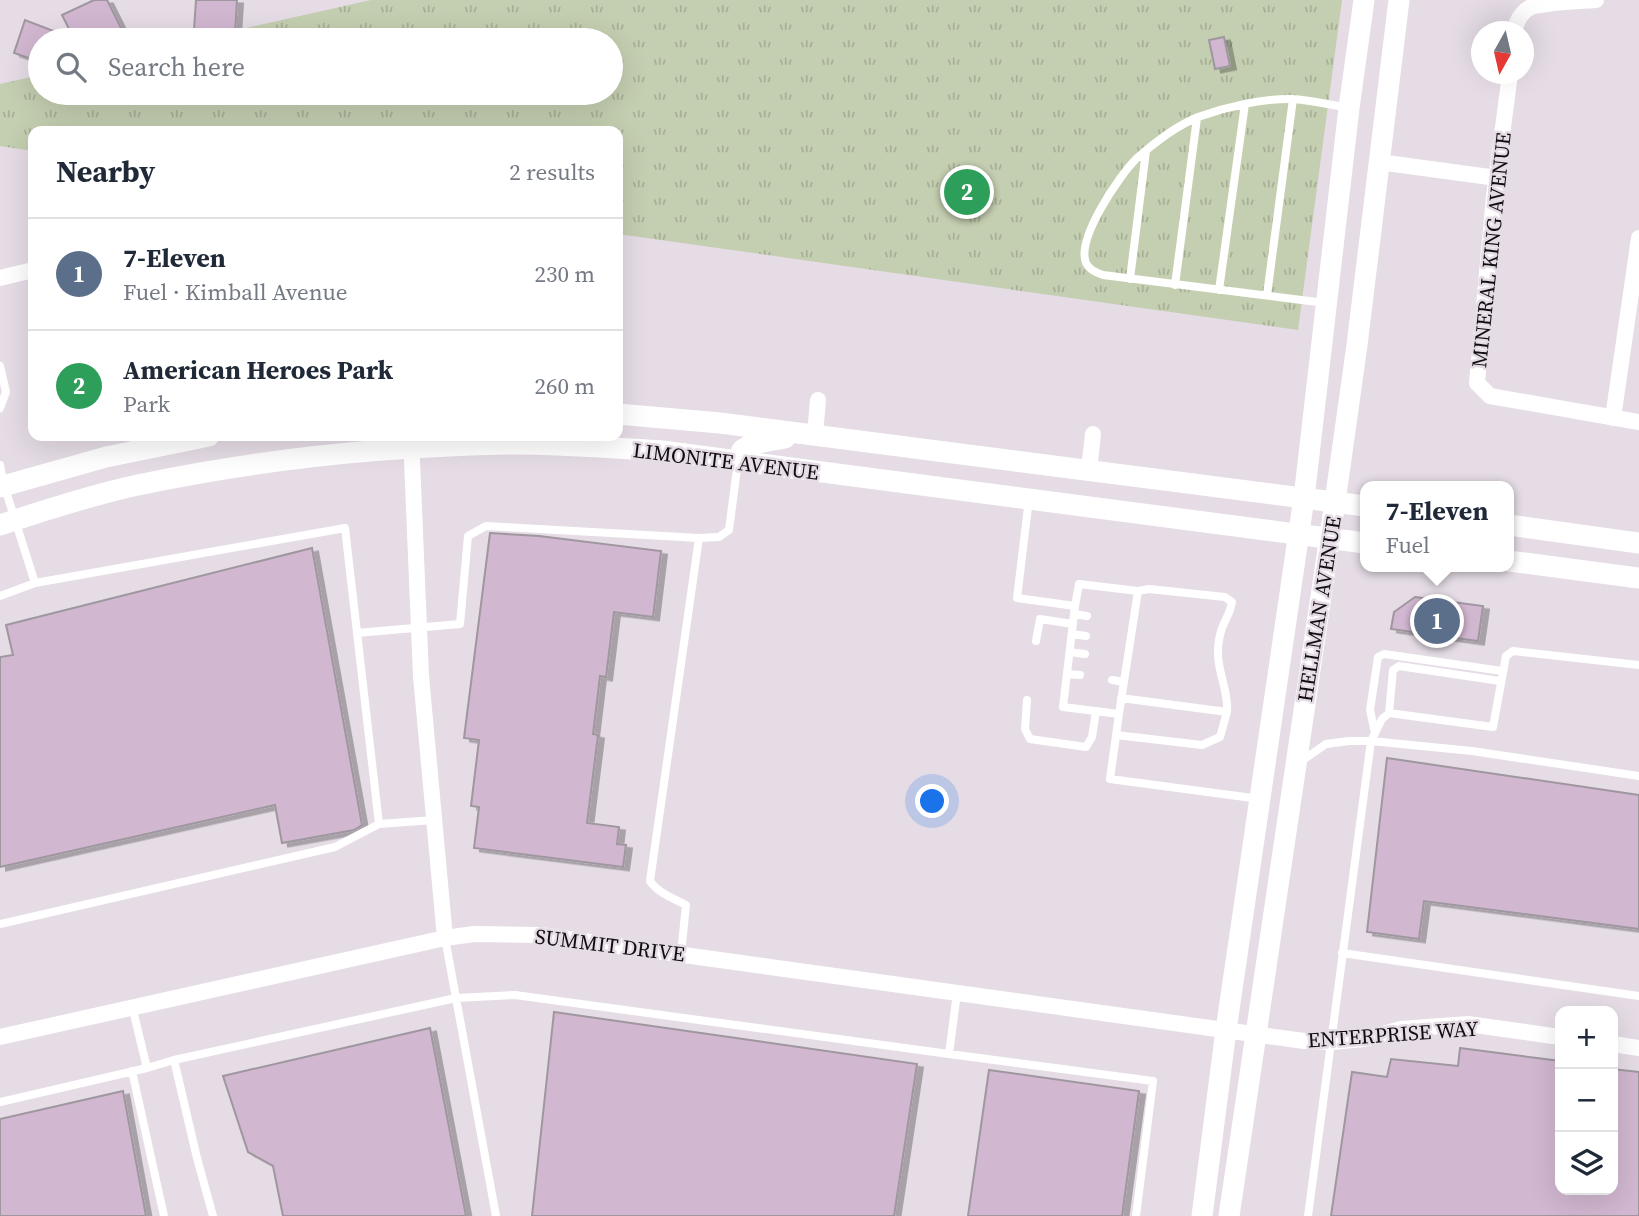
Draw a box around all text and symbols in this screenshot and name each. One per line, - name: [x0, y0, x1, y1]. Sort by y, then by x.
- north arrow: [1471, 21, 1534, 84]
- search box: [28, 28, 623, 105]
- icon: search: [52, 48, 90, 86]
- text: Search here: [108, 49, 245, 85]
- street label: MINERAL KING AVENUE: [1464, 131, 1518, 369]
- text: Nearby: [56, 151, 155, 192]
- text: 2 results: [509, 156, 595, 188]
- pin: 2: [944, 166, 990, 218]
- text: 7-Eleven: [123, 240, 226, 276]
- text: 1: [73, 258, 85, 290]
- text: 230 m: [534, 258, 595, 290]
- text: Fuel · Kimball Avenue: [123, 276, 347, 308]
- text: American Heroes Park: [123, 352, 393, 388]
- text: 2: [73, 370, 85, 402]
- text: 260 m: [534, 370, 595, 402]
- text: Park: [123, 388, 170, 420]
- street label: LIMONITE AVENUE: [631, 435, 821, 487]
- popup: [1360, 481, 1514, 572]
- text: 7-Eleven: [1386, 493, 1488, 529]
- street label: HELLMAN AVENUE: [1290, 514, 1348, 704]
- text: Fuel: [1386, 529, 1430, 561]
- pin: 1: [1414, 595, 1460, 647]
- your location: [915, 784, 949, 818]
- street label: SUMMIT DRIVE: [533, 921, 687, 969]
- map controls: [1555, 1006, 1618, 1195]
- button: +: [1555, 1006, 1618, 1069]
- street label: ENTERPRISE WAY: [1306, 1014, 1480, 1054]
- button: −: [1555, 1069, 1618, 1132]
- button: layers: [1555, 1132, 1618, 1195]

